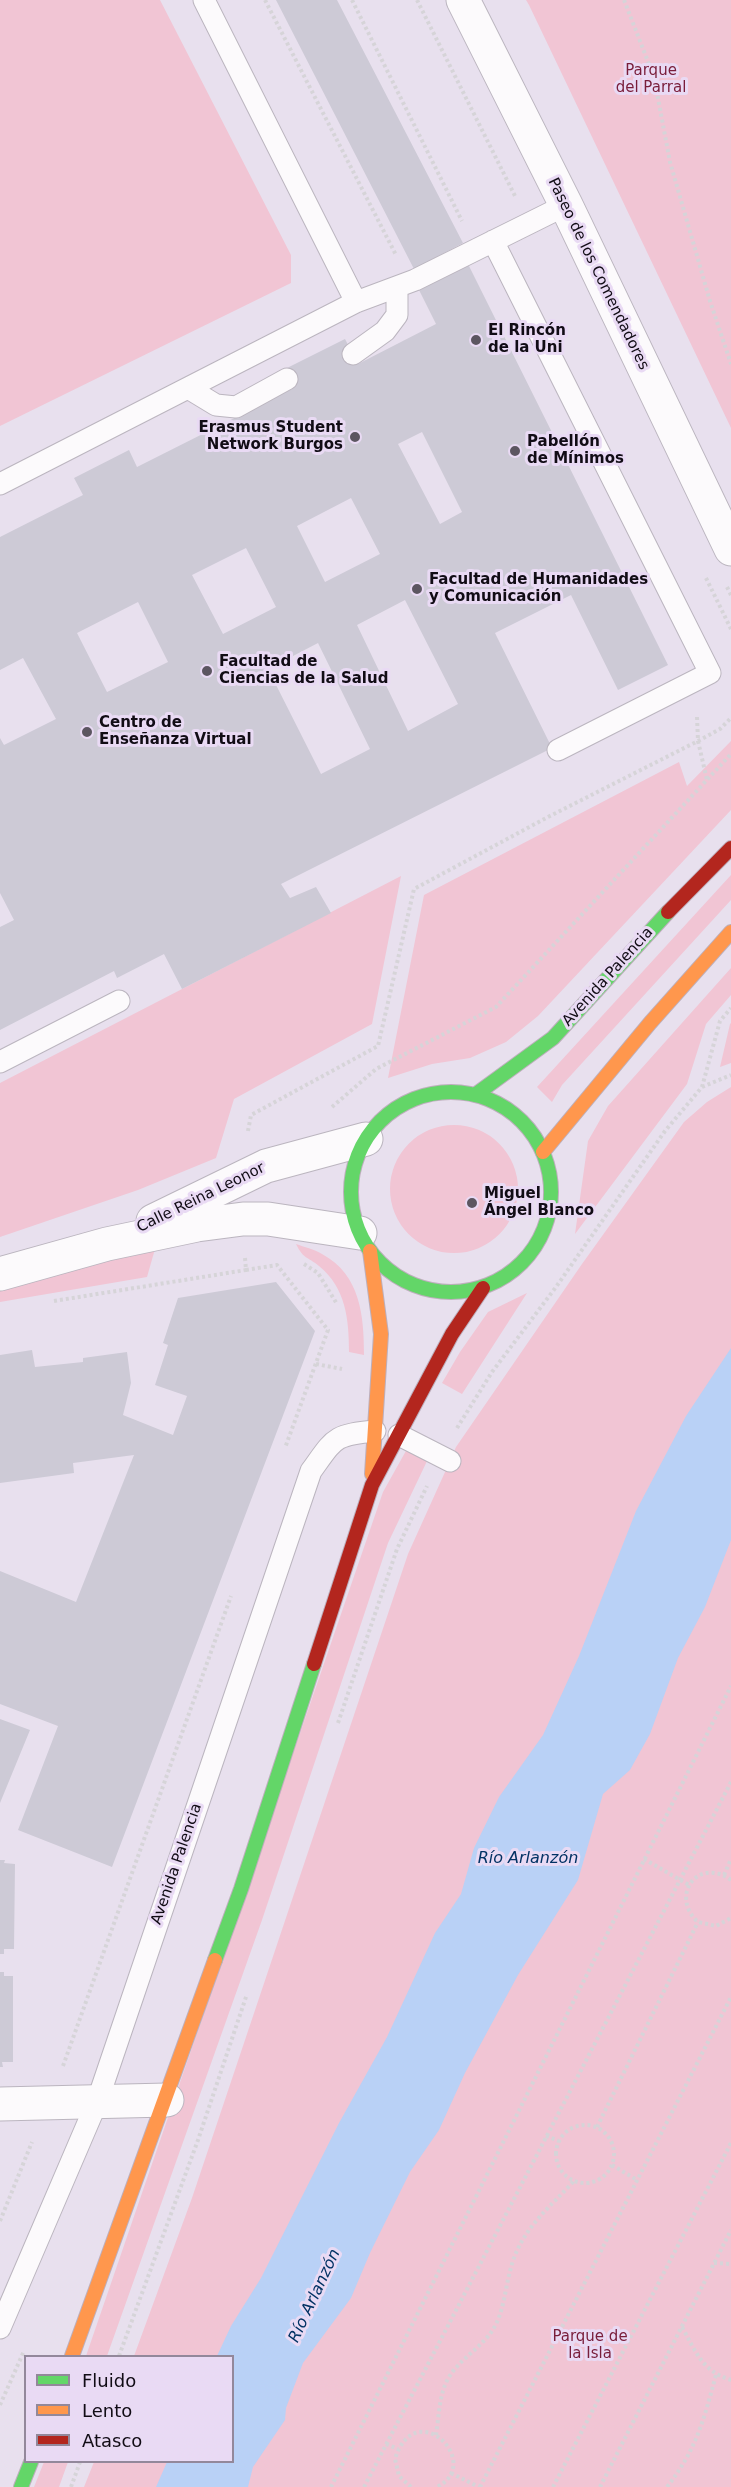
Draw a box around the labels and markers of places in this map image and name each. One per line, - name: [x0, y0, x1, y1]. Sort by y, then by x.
- place label: El Rincón de la Uni: [488, 322, 566, 357]
- marker: El Rincón de la Uni: [469, 333, 483, 347]
- place label: Erasmus Student Network Burgos: [198, 419, 343, 454]
- marker: Erasmus Student Network Burgos: [348, 430, 362, 444]
- place label: Pabellón de Mínimos: [527, 433, 624, 468]
- marker: Pabellón de Mínimos: [508, 444, 522, 458]
- place label: Facultad de Humanidades y Comunicación: [429, 571, 648, 606]
- marker: Facultad de Humanidades y Comunicación: [410, 582, 424, 596]
- place label: Facultad de Ciencias de la Salud: [219, 653, 388, 688]
- marker: Facultad de Ciencias de la Salud: [200, 664, 214, 678]
- place label: Centro de Enseñanza Virtual: [99, 714, 252, 749]
- marker: Centro de Enseñanza Virtual: [80, 725, 94, 739]
- place label: Miguel Ángel Blanco: [484, 1185, 594, 1220]
- marker: Miguel Ángel Blanco: [465, 1196, 479, 1210]

